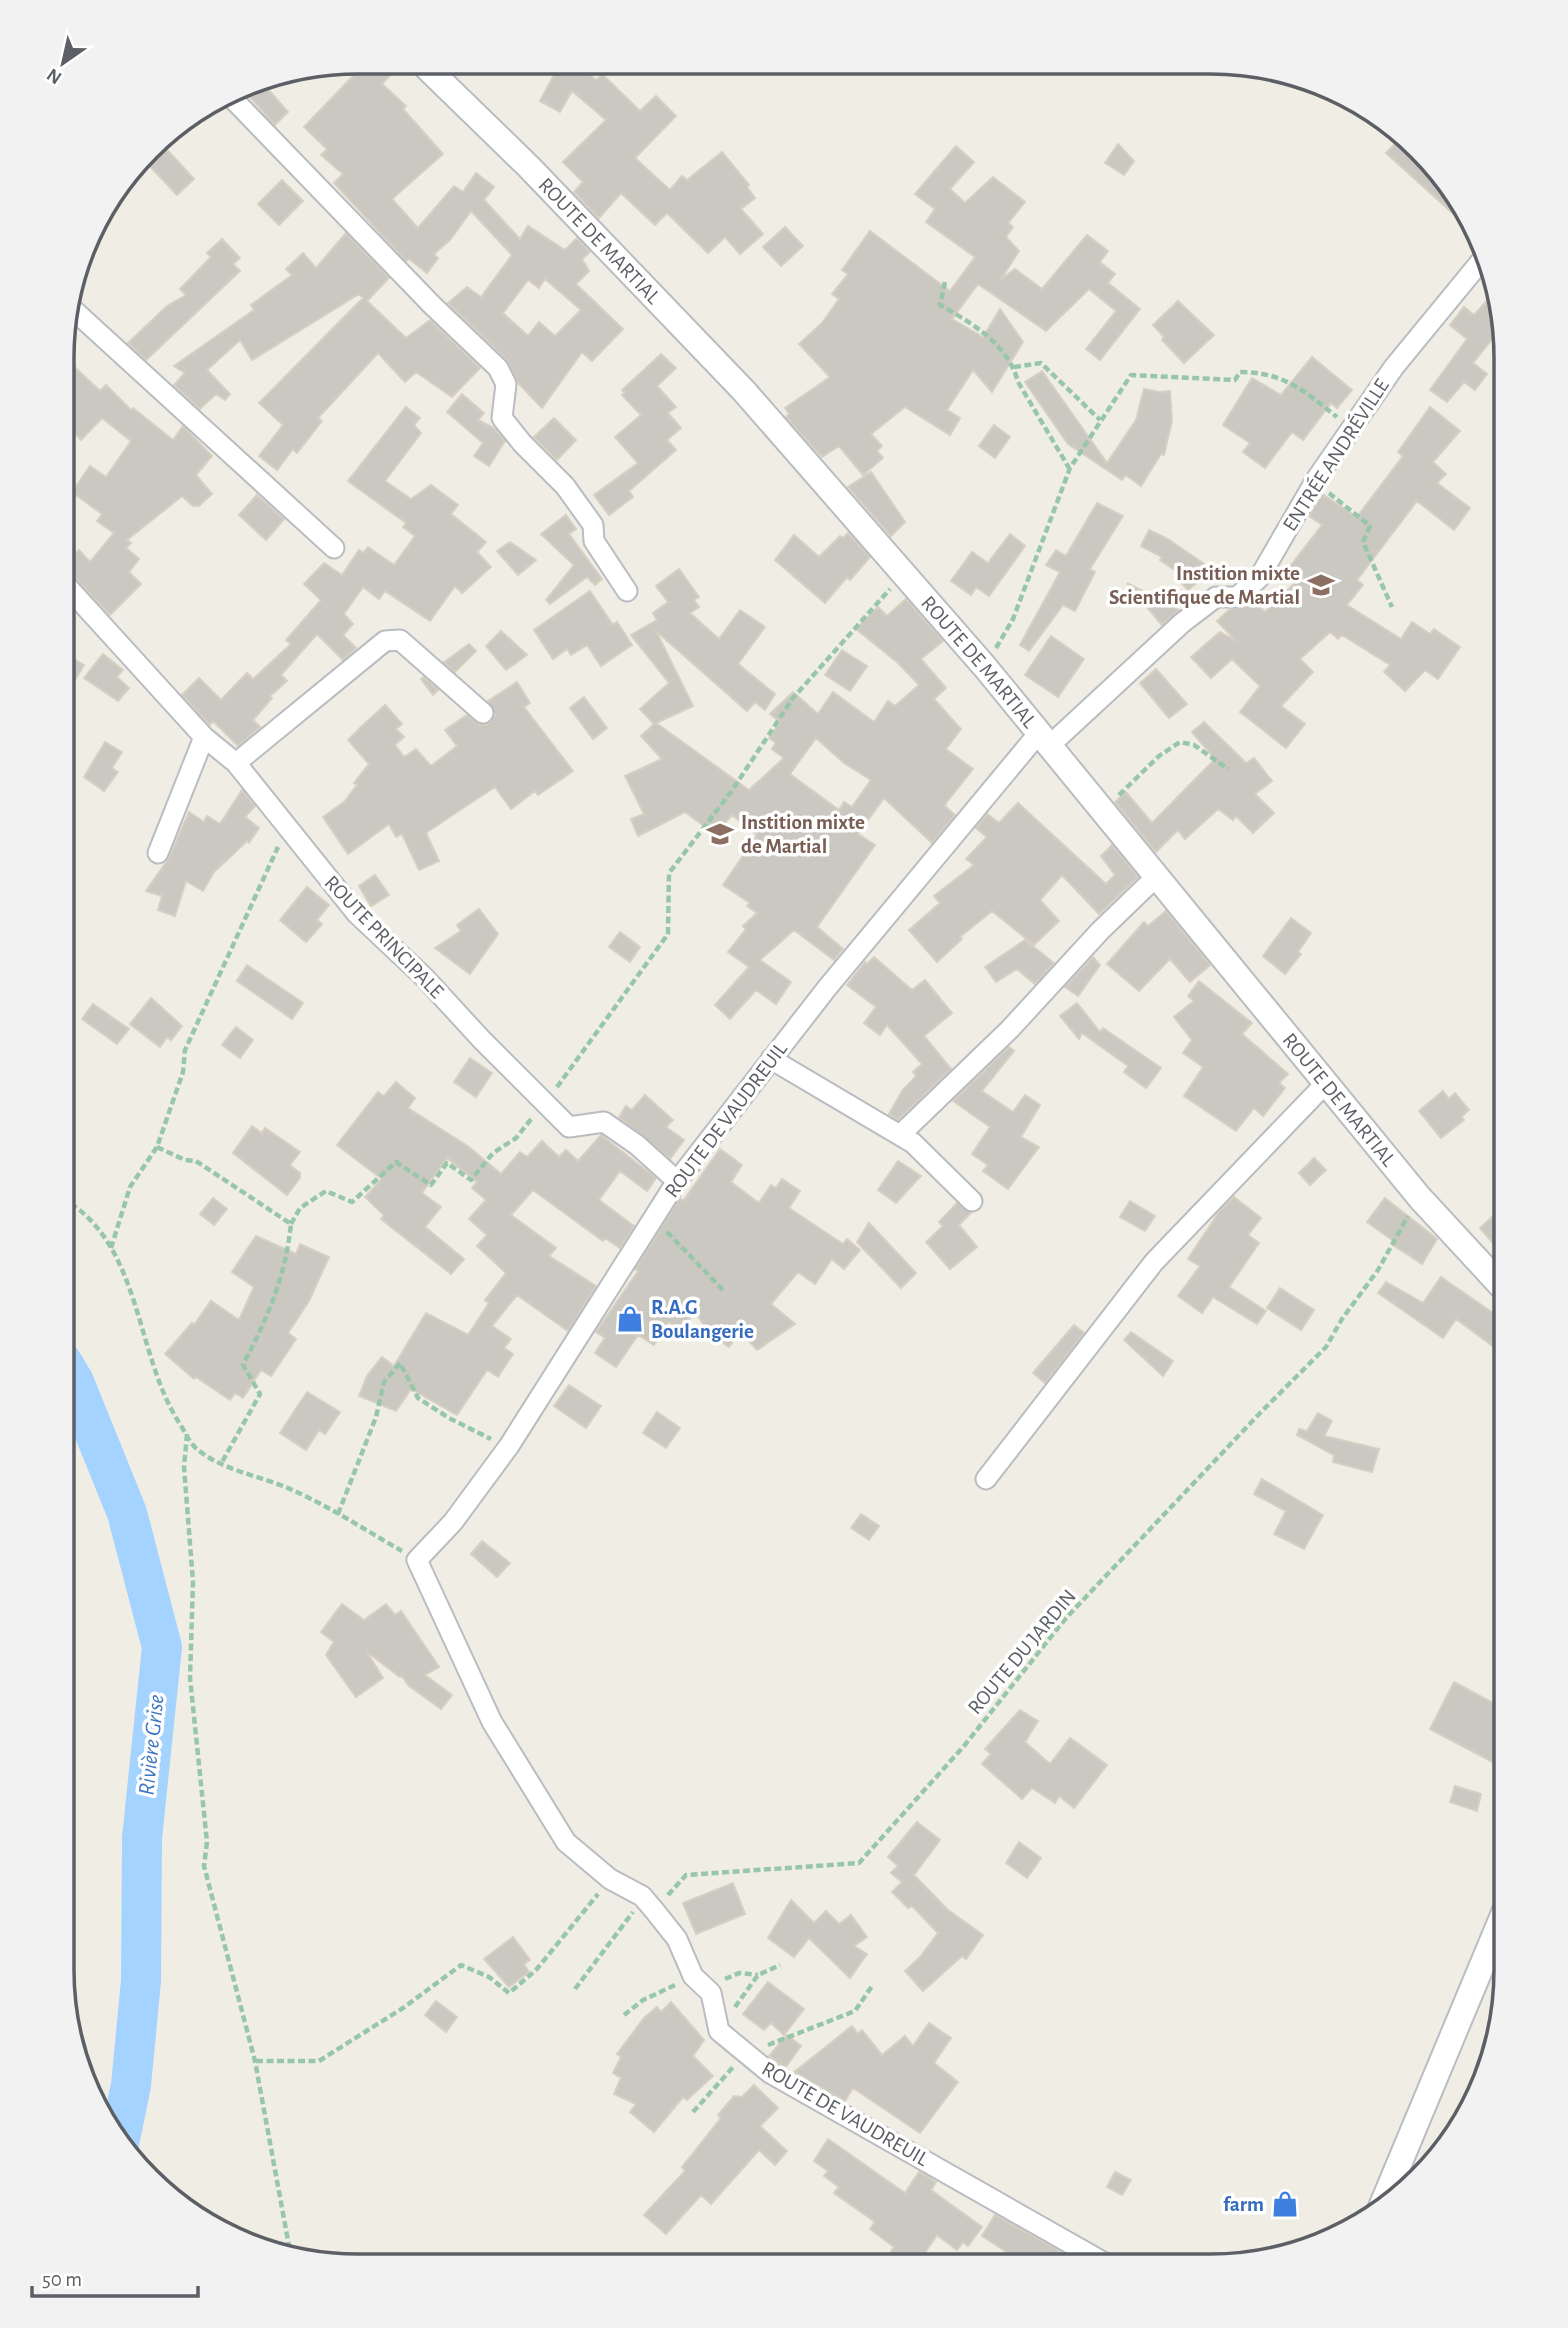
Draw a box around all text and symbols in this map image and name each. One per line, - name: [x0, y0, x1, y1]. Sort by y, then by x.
- north arrow: [28, 28, 98, 98]
- text: N: [44, 64, 65, 87]
- street label: ROUTE DE MARTIAL: [535, 174, 665, 308]
- street label: ENTRÉE ANDRÉVILLE: [1277, 374, 1393, 535]
- place label: Instition mixte Scientifique de Martial: [1109, 563, 1300, 608]
- school or university icon: Instition mixte Scientifique de Martial: [1306, 570, 1336, 600]
- street label: ROUTE DE MARTIAL: [917, 592, 1041, 732]
- place label: Instition mixte de Martial: [741, 812, 865, 857]
- school or university icon: Instition mixte de Martial: [705, 819, 735, 849]
- street label: ROUTE PRINCIPALE: [320, 872, 448, 1002]
- street label: ROUTE DE MARTIAL: [1279, 1029, 1400, 1170]
- street label: ROUTE DE VAUDREUIL: [661, 1038, 791, 1201]
- place label: R.A.G Boulangerie: [651, 1297, 754, 1342]
- shop icon: R.A.G Boulangerie: [615, 1304, 645, 1334]
- street label: ROUTE DU JARDIN: [964, 1586, 1080, 1718]
- water label: Rivière Grise: [135, 1693, 169, 1796]
- street label: ROUTE DE VAUDREUIL: [758, 2058, 932, 2170]
- shop icon: farm: [1270, 2189, 1300, 2219]
- place label: farm: [1223, 2194, 1264, 2215]
- scale bar: [32, 2254, 198, 2298]
- text: 50 m: [42, 2269, 82, 2290]

